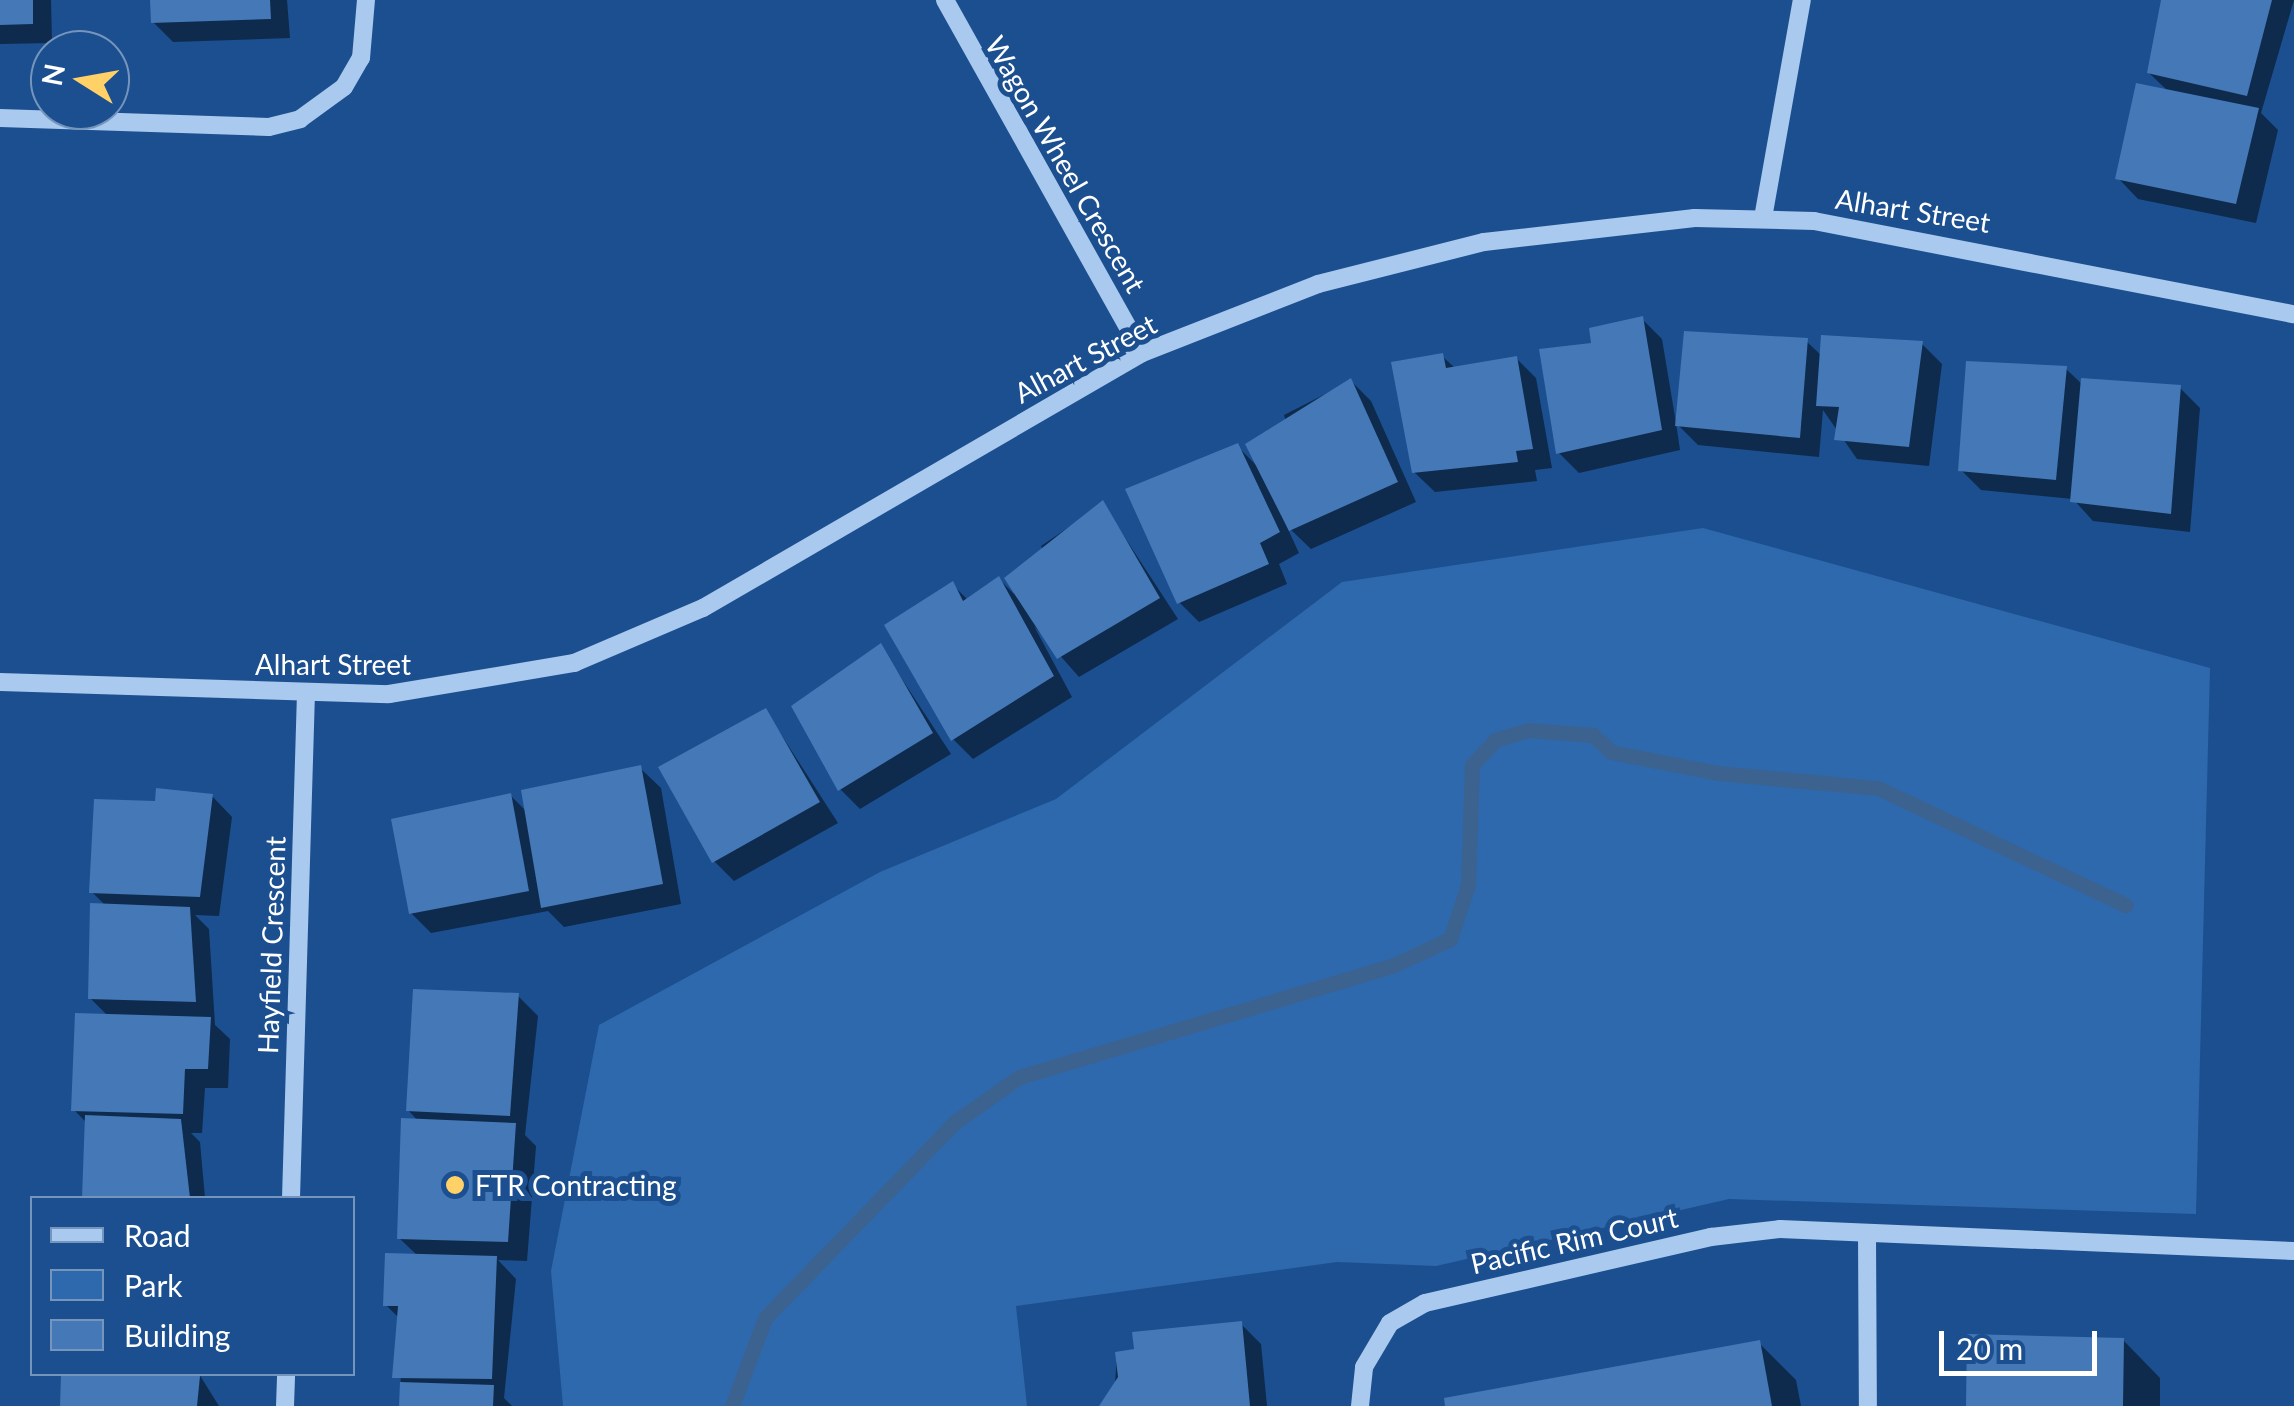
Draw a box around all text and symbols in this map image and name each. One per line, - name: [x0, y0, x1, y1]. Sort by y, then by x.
- north arrow: [30, 30, 130, 130]
- street label: Wagon Wheel Crescent: [979, 30, 1153, 298]
- text: N: [34, 61, 71, 88]
- street label: Alhart Street: [1833, 181, 1993, 239]
- street label: Alhart Street: [1008, 307, 1162, 409]
- street label: Alhart Street: [255, 647, 411, 681]
- street label: Hayfield Crescent: [250, 836, 292, 1054]
- place label: FTR Contracting: [475, 1168, 677, 1202]
- marker: FTR Contracting: [444, 1174, 466, 1196]
- legend: [30, 1196, 355, 1376]
- street label: Pacific Rim Court: [1467, 1200, 1681, 1280]
- text: Road: [124, 1217, 191, 1253]
- text: Park: [124, 1267, 183, 1303]
- scale bar: [1944, 1311, 2102, 1373]
- text: Building: [124, 1317, 230, 1353]
- text: 20 m: [1956, 1330, 2023, 1366]

